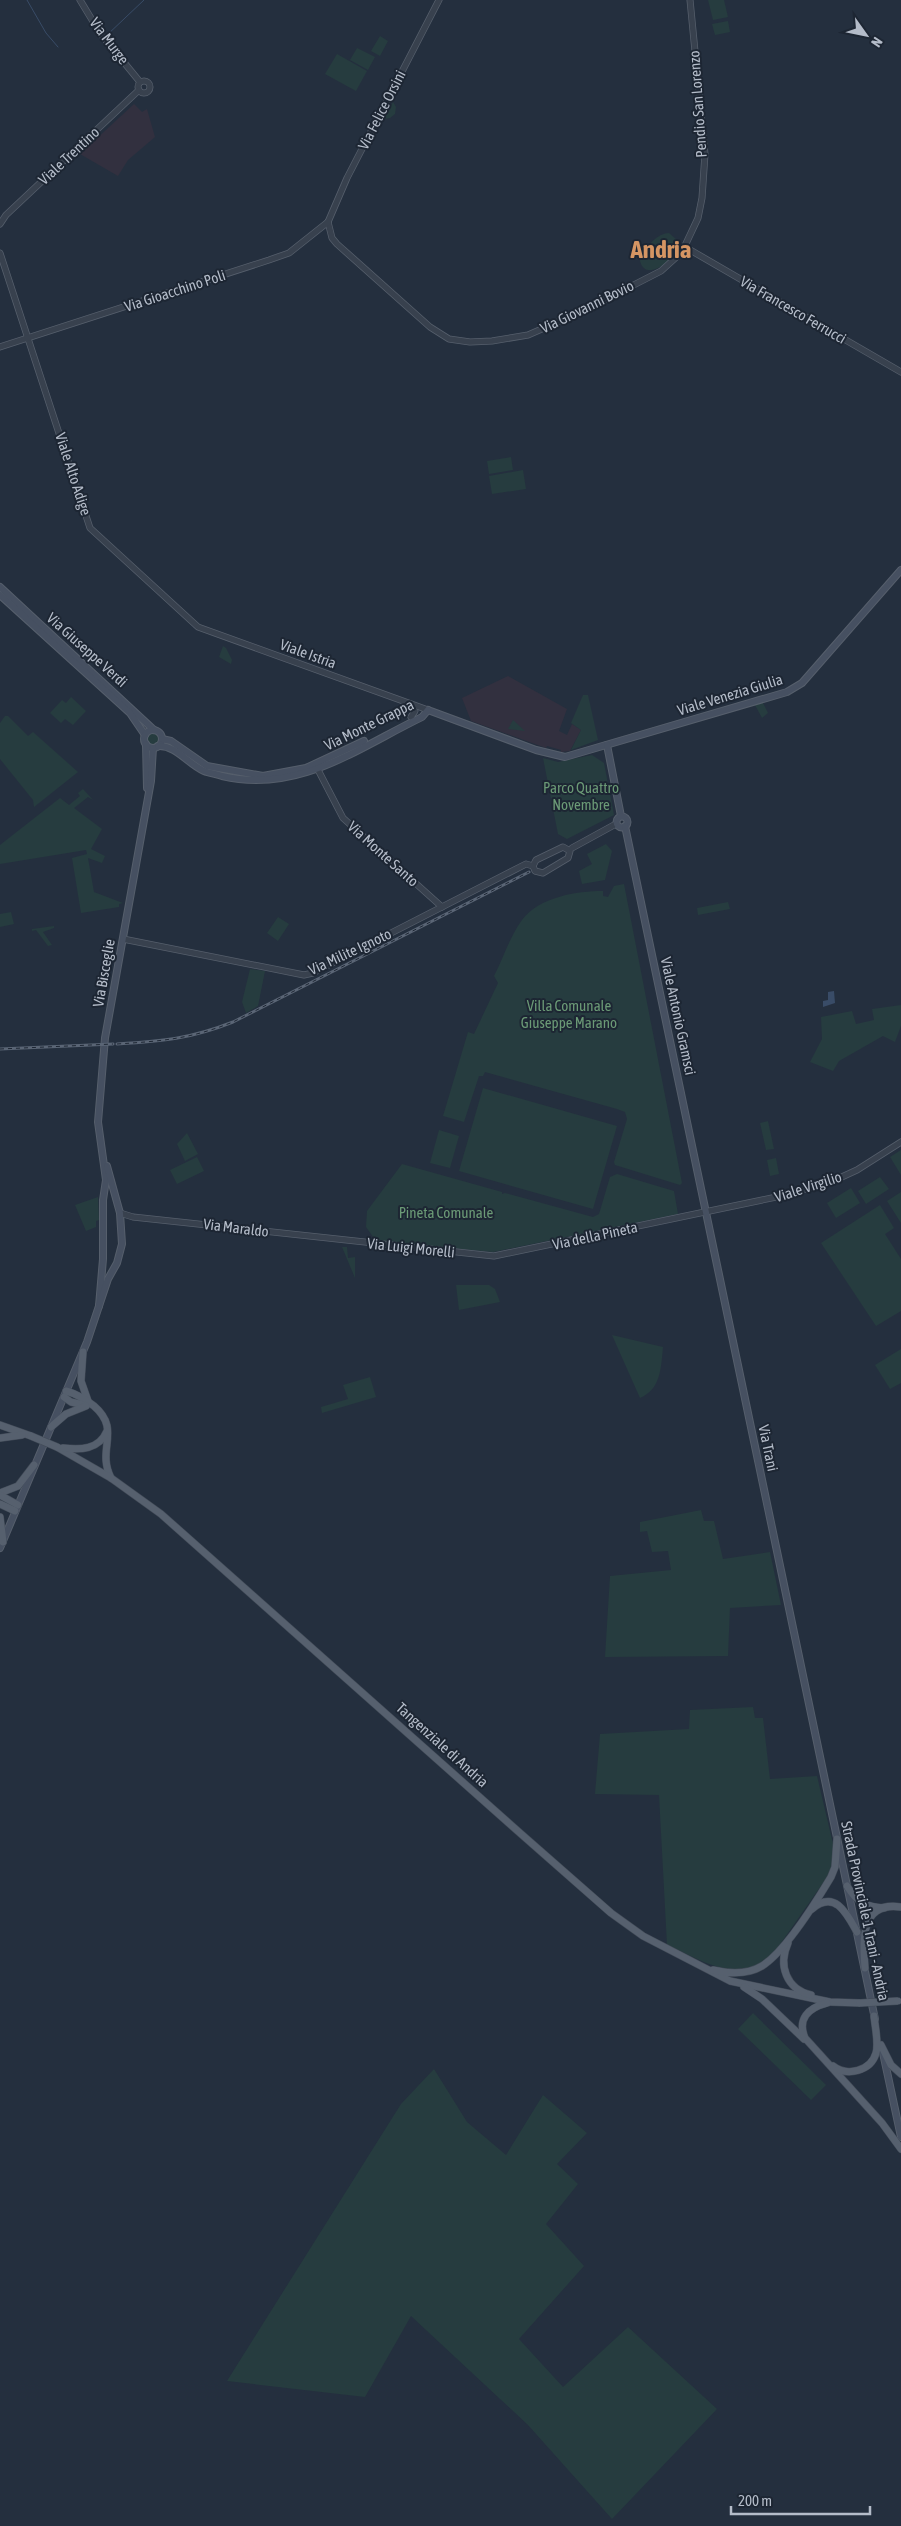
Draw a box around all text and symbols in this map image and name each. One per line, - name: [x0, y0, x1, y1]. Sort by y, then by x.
- north arrow: [841, 10, 891, 60]
- street label: Via Murge: [86, 14, 133, 68]
- text: N: [868, 34, 886, 50]
- street label: Pendio San Lorenzo: [685, 50, 710, 158]
- street label: Via Felice Orsini: [354, 67, 409, 152]
- street label: Viale Trentino: [35, 123, 103, 188]
- district label: Andria: [630, 235, 691, 263]
- street label: Via Gioacchino Poli: [122, 266, 227, 315]
- street label: Via Francesco Ferrucci: [737, 272, 849, 347]
- street label: Via Giovanni Bovio: [537, 277, 636, 337]
- street label: Viale Alto Adige: [52, 430, 95, 518]
- street label: Via Giuseppe Verdi: [44, 609, 131, 690]
- street label: Viale Istria: [278, 635, 339, 672]
- street label: Viale Venezia Giulia: [675, 670, 785, 719]
- street label: Via Monte Grappa: [321, 696, 416, 754]
- park label: Parco Quattro Novembre: [543, 779, 619, 813]
- street label: Via Monte Santo: [345, 818, 422, 890]
- street label: Via Milite Ignoto: [306, 925, 394, 978]
- street label: Via Bisceglie: [89, 937, 118, 1008]
- street label: Viale Antonio Gramsci: [658, 955, 699, 1076]
- park label: Villa Comunale Giuseppe Marano: [521, 997, 617, 1031]
- street label: Viale Virgilio: [772, 1168, 844, 1205]
- park label: Pineta Comunale: [399, 1204, 494, 1221]
- street label: Via Maraldo: [202, 1215, 270, 1240]
- street label: Via della Pineta: [551, 1218, 639, 1253]
- street label: Via Luigi Morelli: [366, 1234, 456, 1261]
- street label: Via Trani: [755, 1423, 782, 1473]
- street label: Tangenziale di Andria: [393, 1699, 492, 1790]
- street label: Strada Provinciale 1 Trani - Andria: [838, 1820, 893, 2002]
- scale bar: [731, 2484, 870, 2516]
- text: 200 m: [738, 2492, 772, 2509]

